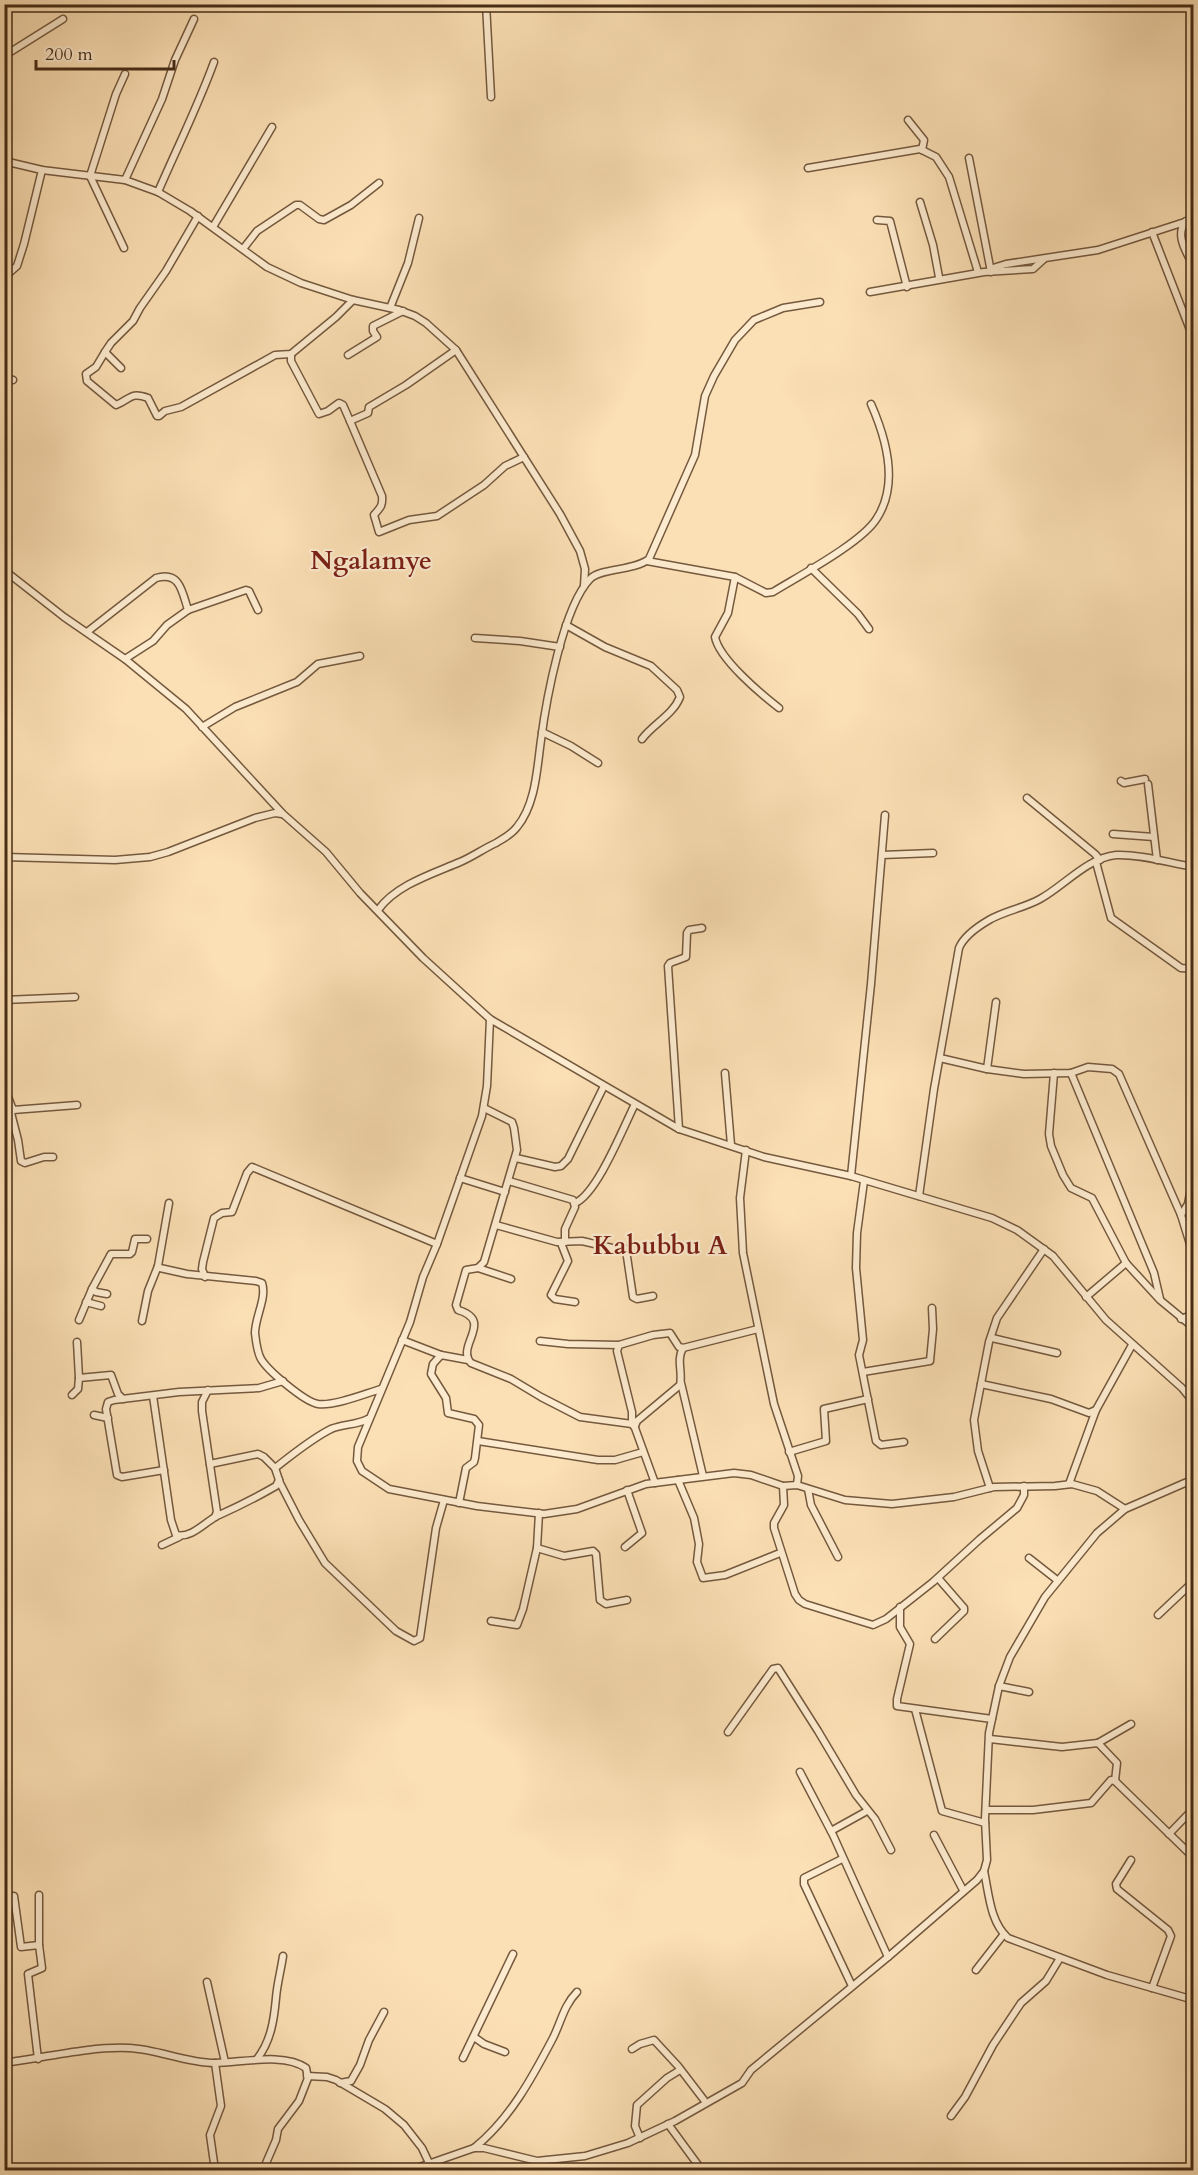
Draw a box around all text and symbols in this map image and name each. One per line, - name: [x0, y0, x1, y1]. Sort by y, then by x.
- scale bar: [36, 33, 174, 71]
- text: 200 m: [45, 42, 93, 67]
- district label: Ngalamye: [310, 543, 432, 578]
- district label: Kabubbu A: [593, 1228, 728, 1263]

